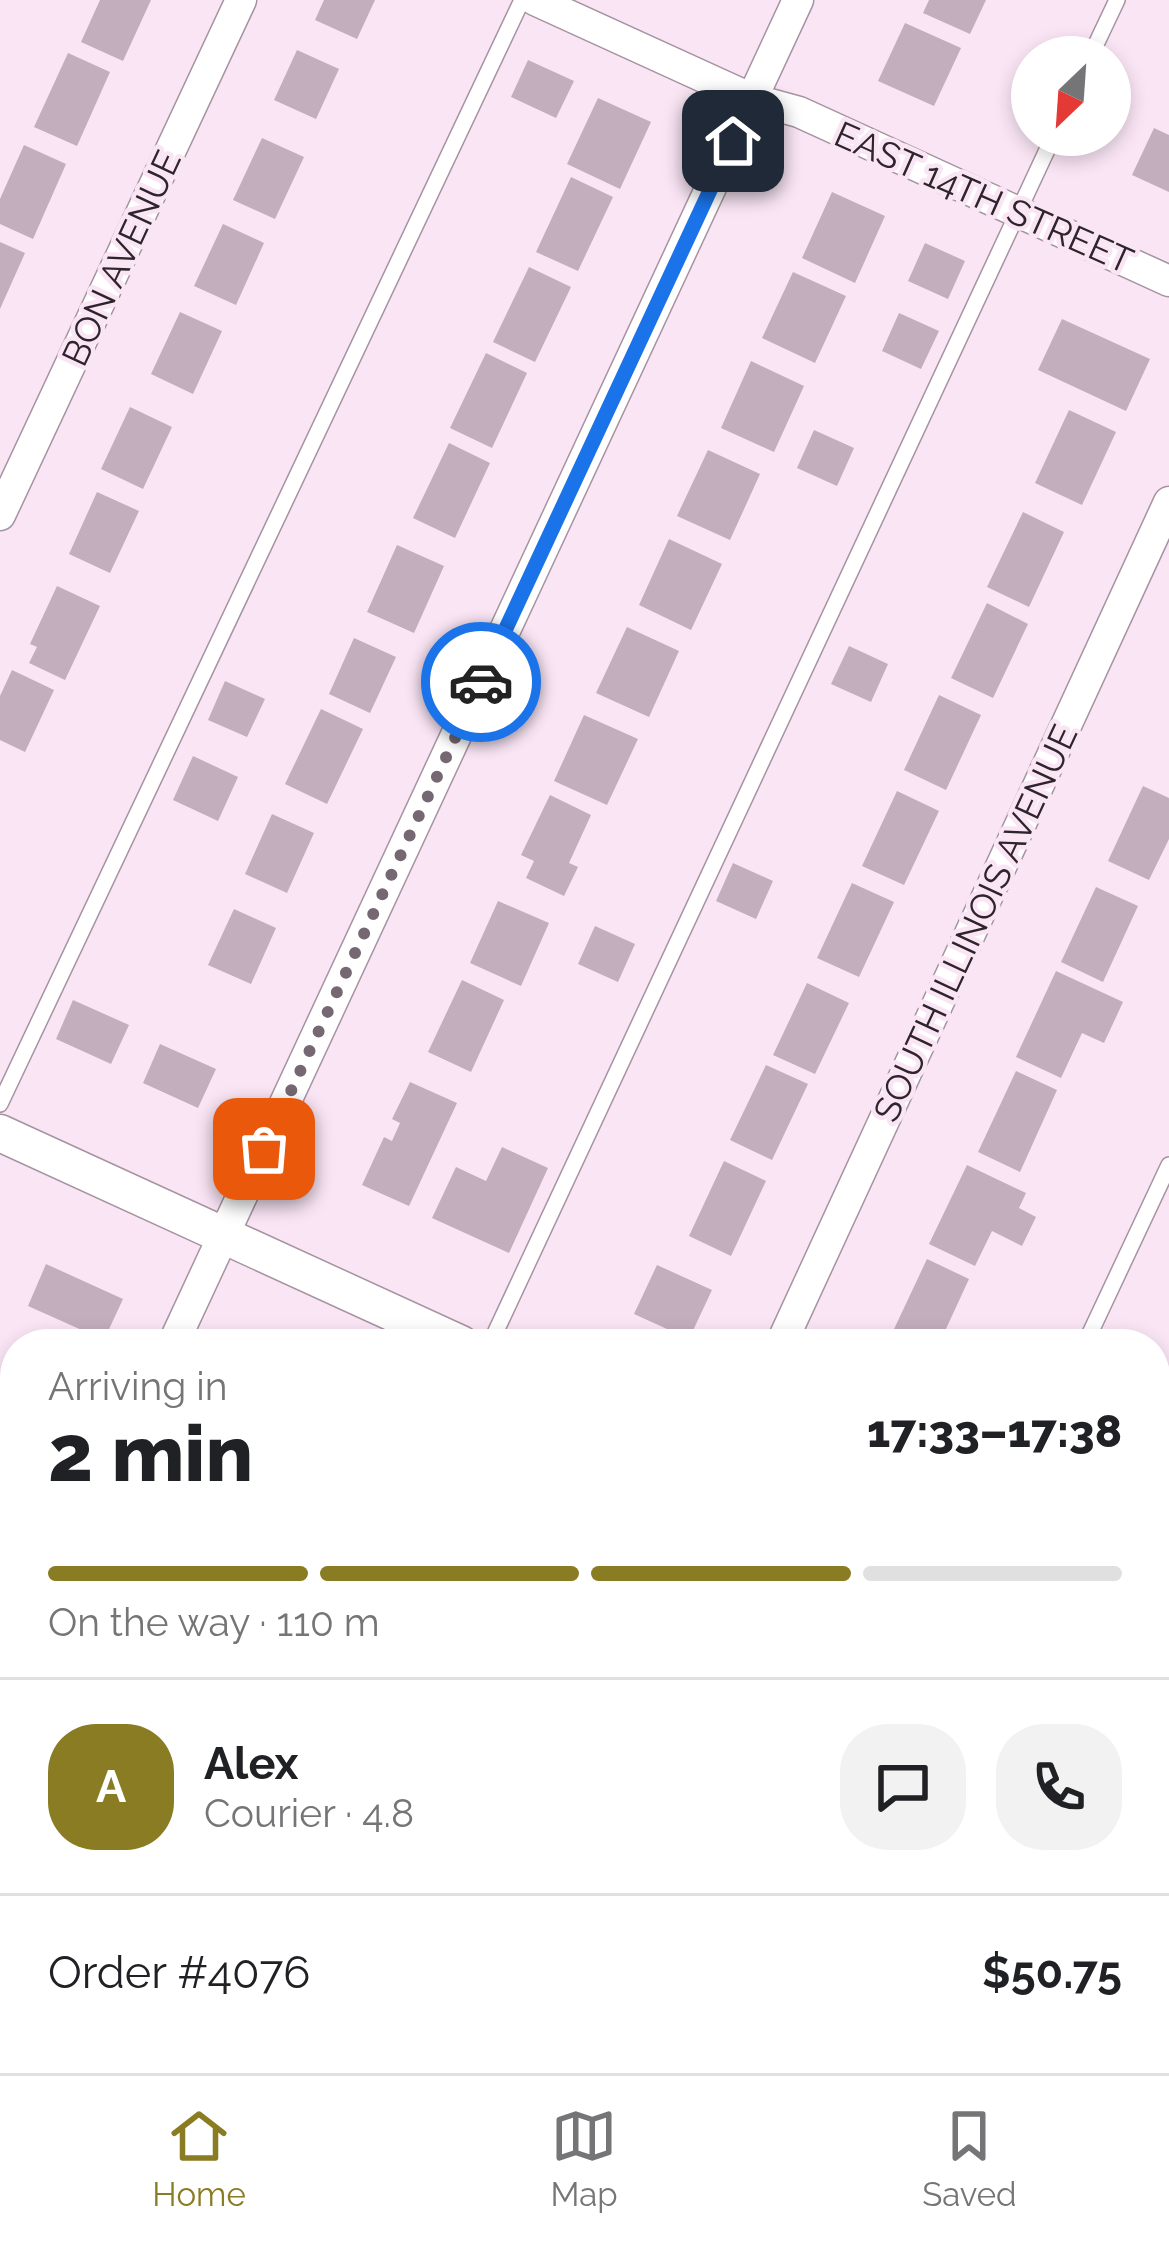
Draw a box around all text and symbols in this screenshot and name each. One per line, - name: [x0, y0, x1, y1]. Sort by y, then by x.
- north arrow: [1011, 36, 1131, 156]
- map controls: [1011, 36, 1131, 156]
- pin: [682, 90, 784, 192]
- icon: home: [700, 108, 766, 174]
- street label: EAST 14TH STREET: [828, 112, 1140, 282]
- street label: BON AVENUE: [53, 144, 189, 372]
- courier: [421, 622, 541, 742]
- icon: car: [448, 649, 514, 715]
- street label: SOUTH ILLINOIS AVENUE: [865, 718, 1085, 1128]
- pin: [213, 1098, 315, 1200]
- icon: bag: [231, 1116, 297, 1182]
- text: Arriving in: [48, 1363, 228, 1409]
- text: 17:33–17:38: [867, 1405, 1122, 1458]
- text: 2 min: [48, 1408, 253, 1499]
- text: On the way · 110 m: [48, 1599, 380, 1645]
- button: chat: [840, 1724, 966, 1850]
- button: phone: [996, 1724, 1122, 1850]
- text: Alex: [204, 1737, 298, 1790]
- text: A: [96, 1760, 126, 1813]
- text: Courier · 4.8: [204, 1790, 414, 1836]
- text: Order #4076: [48, 1946, 311, 1999]
- text: $50.75: [982, 1946, 1122, 1999]
- tab: Home: [152, 2103, 246, 2214]
- tab: Map: [550, 2103, 618, 2214]
- tab: Saved: [922, 2103, 1017, 2214]

